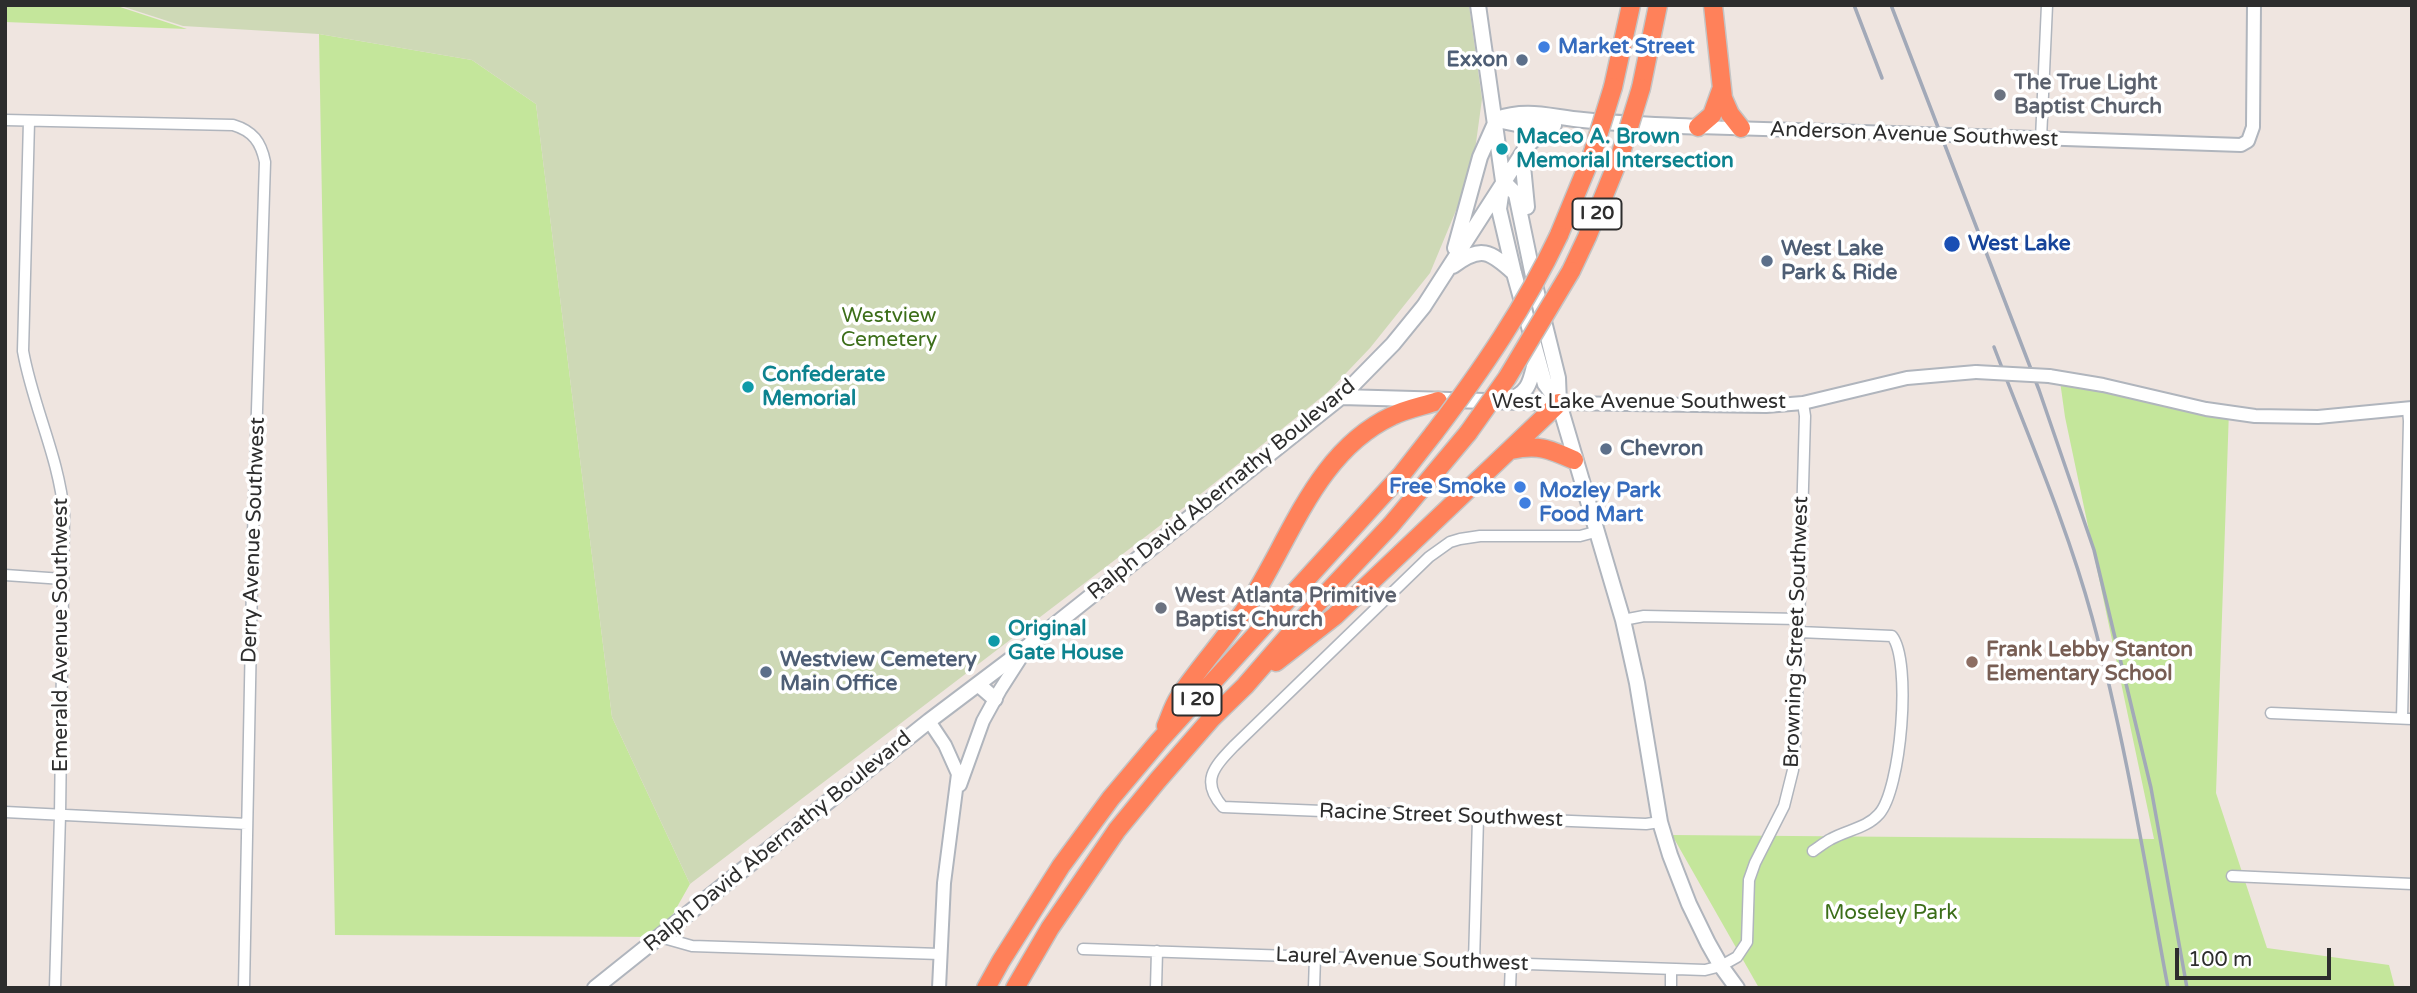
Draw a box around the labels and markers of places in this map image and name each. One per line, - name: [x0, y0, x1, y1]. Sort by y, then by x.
- place label: Market Street: [1558, 34, 1695, 60]
- marker: Market Street: [1536, 39, 1552, 55]
- place label: Exxon: [1446, 47, 1508, 73]
- marker: Exxon: [1514, 52, 1530, 68]
- place label: The True Light Baptist Church: [2014, 70, 2162, 120]
- marker: The True Light Baptist Church: [1992, 87, 2008, 103]
- place label: Maceo A. Brown Memorial Intersection: [1516, 124, 1734, 174]
- marker: Maceo A. Brown Memorial Intersection: [1494, 141, 1510, 157]
- place label: West Lake: [1968, 231, 2071, 257]
- marker: West Lake: [1942, 234, 1962, 254]
- place label: West Lake Park & Ride: [1781, 236, 1897, 286]
- marker: West Lake Park & Ride: [1759, 253, 1775, 269]
- place label: Confederate Memorial: [762, 362, 885, 412]
- marker: Confederate Memorial: [740, 379, 756, 395]
- place label: Chevron: [1620, 436, 1704, 462]
- marker: Chevron: [1598, 441, 1614, 457]
- place label: Free Smoke: [1389, 474, 1506, 500]
- place label: Mozley Park Food Mart: [1539, 478, 1661, 528]
- marker: Free Smoke: [1512, 479, 1528, 495]
- marker: Mozley Park Food Mart: [1517, 495, 1533, 511]
- place label: West Atlanta Primitive Baptist Church: [1175, 583, 1397, 633]
- marker: West Atlanta Primitive Baptist Church: [1153, 600, 1169, 616]
- place label: Original Gate House: [1008, 616, 1124, 666]
- marker: Original Gate House: [986, 633, 1002, 649]
- place label: Frank Lebby Stanton Elementary School: [1986, 637, 2193, 687]
- place label: Westview Cemetery Main Office: [780, 647, 977, 697]
- marker: Frank Lebby Stanton Elementary School: [1964, 654, 1980, 670]
- marker: Westview Cemetery Main Office: [758, 664, 774, 680]

